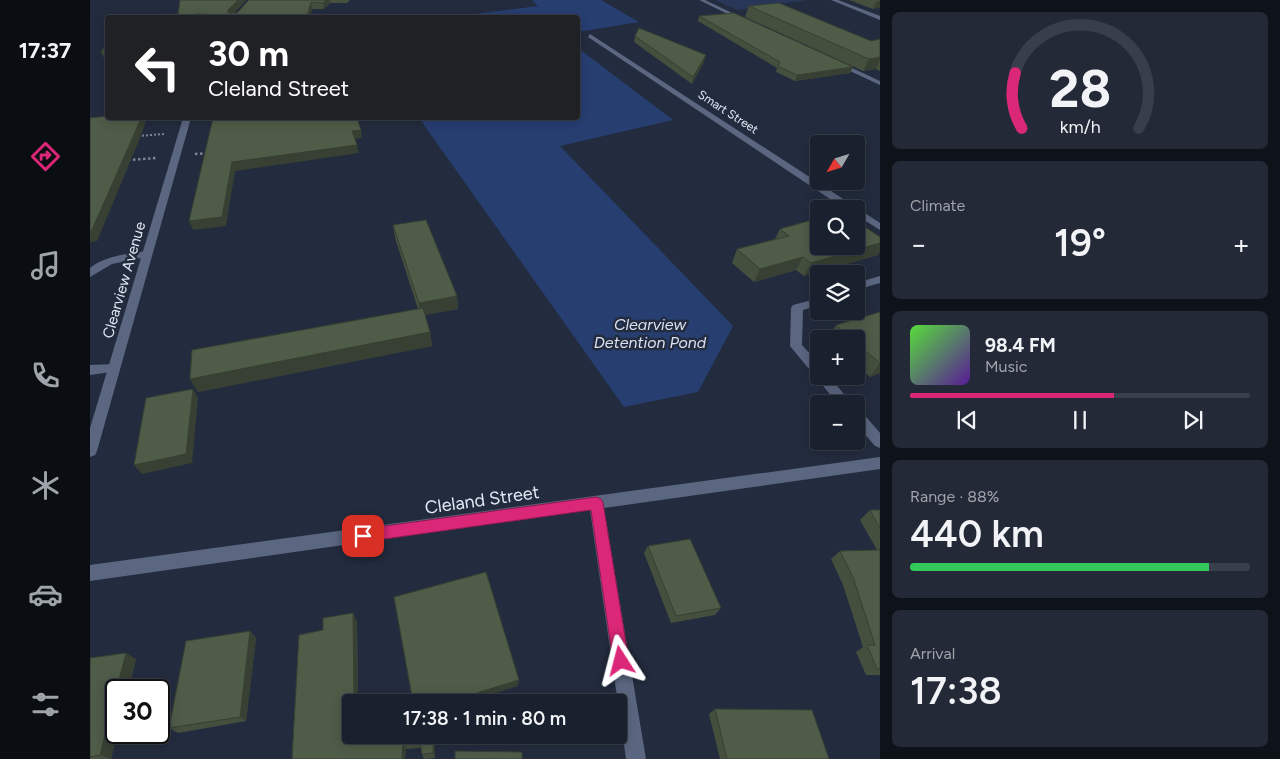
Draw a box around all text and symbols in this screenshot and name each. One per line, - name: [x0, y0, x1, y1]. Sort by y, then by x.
- text: 30 m: [208, 33, 289, 75]
- icon: left: [125, 35, 190, 100]
- text: 17:37: [19, 37, 71, 64]
- text: 28: [1049, 58, 1111, 120]
- text: Cleland Street: [208, 75, 349, 102]
- street label: Smart Street: [695, 87, 761, 137]
- text: km/h: [1060, 116, 1100, 137]
- north arrow: [810, 135, 865, 190]
- map controls: [810, 135, 865, 450]
- icon: directions: [28, 139, 63, 174]
- text: Climate: [910, 196, 965, 215]
- button: search: [810, 200, 865, 255]
- street label: Clearview Avenue: [99, 220, 149, 340]
- text: 19°: [1054, 220, 1106, 266]
- text: −: [910, 227, 927, 261]
- text: +: [1233, 227, 1250, 261]
- icon: music: [28, 248, 63, 283]
- button: layers: [810, 265, 865, 320]
- water label: Clearview Detention Pond: [594, 315, 707, 352]
- button: +: [810, 330, 865, 385]
- text: 98.4 FM: [985, 334, 1056, 357]
- text: Music: [985, 357, 1027, 376]
- icon: phone: [28, 358, 63, 393]
- button: −: [810, 395, 865, 450]
- icon: previous: [953, 406, 981, 434]
- icon: pause: [1066, 406, 1094, 434]
- icon: next: [1179, 406, 1207, 434]
- icon: climate: [28, 468, 63, 503]
- street label: Cleland Street: [423, 481, 541, 519]
- text: Range · 88%: [910, 487, 999, 506]
- text: 440 km: [910, 511, 1044, 557]
- pin: [342, 515, 384, 557]
- icon: arrive: [349, 522, 377, 550]
- icon: car: [28, 577, 63, 612]
- position arrow: [594, 634, 646, 686]
- text: Arrival: [910, 644, 955, 663]
- text: 17:38: [910, 668, 1002, 714]
- speed limit sign: 30: [105, 679, 170, 744]
- icon: filters: [28, 687, 63, 722]
- text: 17:38 · 1 min · 80 m: [403, 707, 566, 730]

